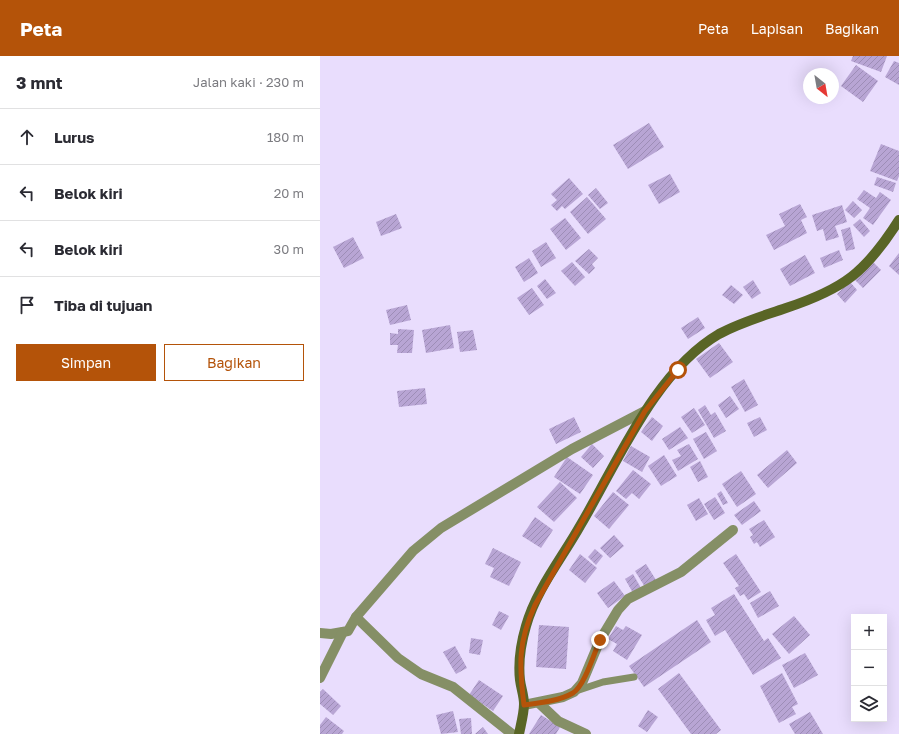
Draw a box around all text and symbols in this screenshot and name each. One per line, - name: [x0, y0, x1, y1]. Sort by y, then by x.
- text: Peta: [20, 17, 62, 40]
- text: Peta: [698, 20, 729, 37]
- text: Lapisan: [751, 20, 803, 37]
- text: Bagikan: [825, 20, 879, 37]
- north arrow: [803, 68, 839, 104]
- text: 3 mnt: [16, 72, 63, 93]
- text: Jalan kaki · 230 m: [193, 74, 304, 90]
- icon: ahead: [16, 126, 38, 148]
- text: Lurus: [54, 128, 95, 146]
- text: 180 m: [267, 129, 304, 145]
- icon: left: [16, 182, 38, 204]
- text: Belok kiri: [54, 184, 123, 202]
- text: 20 m: [274, 185, 304, 201]
- icon: left: [16, 238, 38, 260]
- text: Belok kiri: [54, 240, 123, 258]
- text: 30 m: [274, 241, 304, 257]
- icon: arrive: [16, 294, 38, 316]
- text: Tiba di tujuan: [54, 296, 152, 314]
- button: Simpan: [16, 344, 156, 381]
- button: Bagikan: [164, 344, 304, 381]
- route start: [669, 361, 687, 379]
- map controls: [851, 614, 887, 722]
- button: +: [851, 614, 887, 650]
- route end: [591, 631, 609, 649]
- button: −: [851, 650, 887, 686]
- button: layers: [851, 686, 887, 722]

